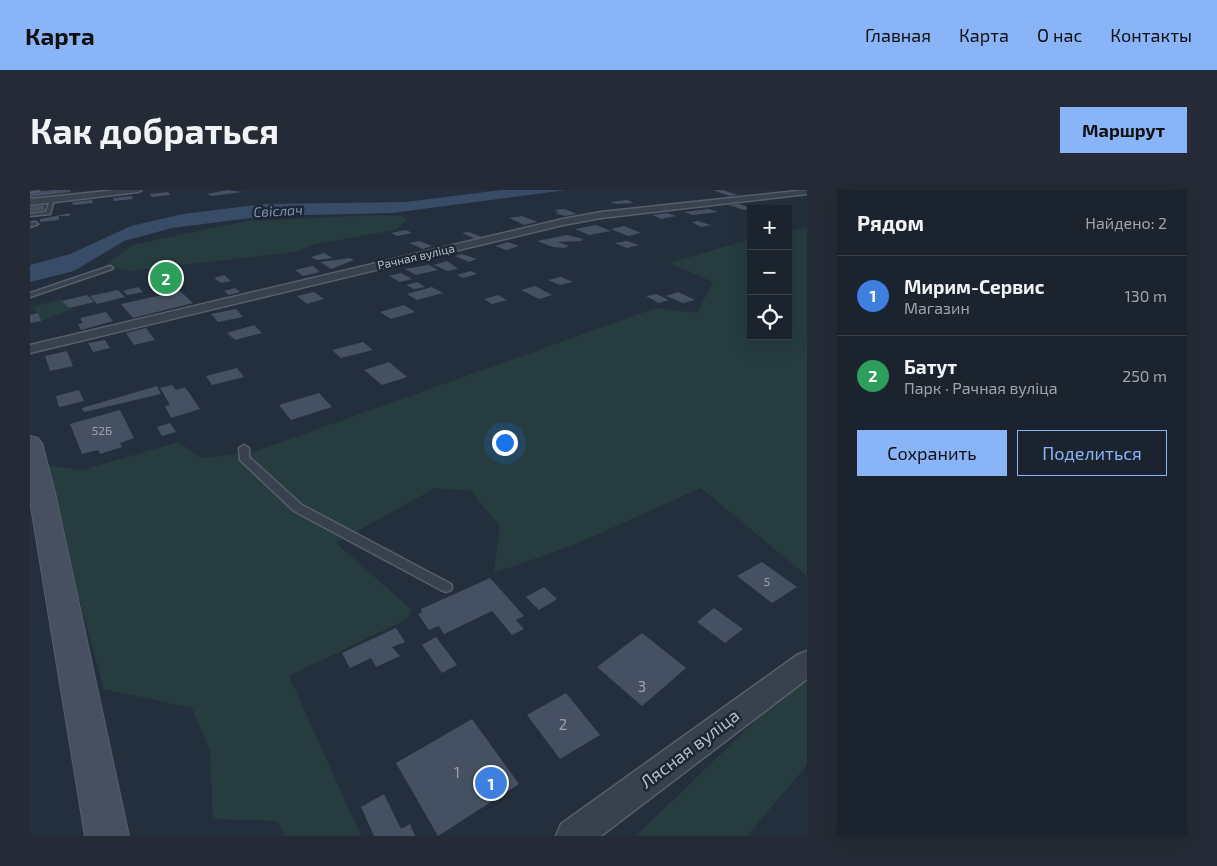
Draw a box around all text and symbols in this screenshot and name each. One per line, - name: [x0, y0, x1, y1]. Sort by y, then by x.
- text: Карта: [25, 21, 95, 50]
- text: Главная: [865, 24, 931, 46]
- text: Карта: [959, 24, 1009, 46]
- text: О нас: [1037, 24, 1082, 46]
- text: Контакты: [1110, 24, 1192, 46]
- button: Маршрут: [1060, 107, 1187, 153]
- text: Как добраться: [30, 109, 279, 151]
- water label: Свіслач: [253, 201, 303, 220]
- map controls: [747, 205, 792, 340]
- button: +: [747, 205, 792, 250]
- text: Рядом: [857, 210, 924, 235]
- text: Найдено: 2: [1085, 213, 1167, 232]
- street label: Рачная вуліца: [376, 240, 456, 273]
- button: −: [747, 250, 792, 295]
- pin: 2: [150, 259, 182, 297]
- text: Мирим-Сервис: [904, 275, 1044, 298]
- text: 1: [870, 286, 876, 305]
- text: 130 m: [1125, 286, 1167, 305]
- button: locate: [747, 295, 792, 340]
- text: Магазин: [904, 298, 970, 317]
- text: Батут: [904, 355, 957, 378]
- text: 2: [868, 366, 878, 385]
- text: 250 m: [1122, 366, 1167, 385]
- text: Парк · Рачная вуліца: [904, 378, 1058, 397]
- house number: 52Б: [92, 423, 112, 437]
- your location: [492, 430, 518, 456]
- button: Сохранить: [857, 430, 1007, 476]
- button: Поделиться: [1017, 430, 1167, 476]
- house number: 5: [764, 574, 770, 588]
- house number: 3: [638, 677, 646, 695]
- street label: Лясная вуліца: [635, 704, 743, 793]
- house number: 2: [559, 715, 567, 733]
- house number: 1: [454, 763, 460, 781]
- pin: 1: [475, 764, 507, 802]

